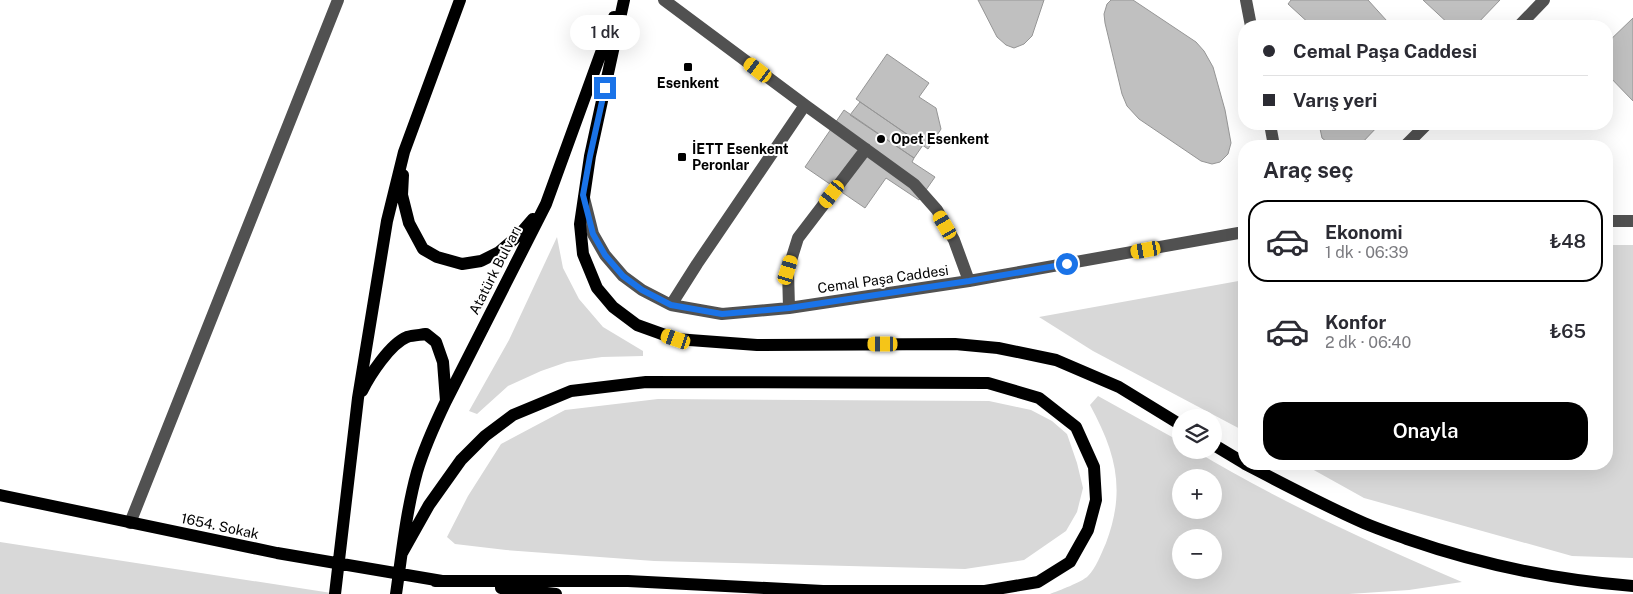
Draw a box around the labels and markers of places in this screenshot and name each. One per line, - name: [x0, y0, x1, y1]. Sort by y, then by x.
- marker: Esenkent: [682, 61, 694, 73]
- place label: Esenkent: [657, 75, 719, 91]
- place label: Opet Esenkent: [891, 131, 989, 147]
- marker: Opet Esenkent: [875, 133, 887, 145]
- place label: İETT Esenkent Peronlar: [692, 140, 789, 173]
- marker: İETT Esenkent Peronlar: [676, 151, 688, 163]

